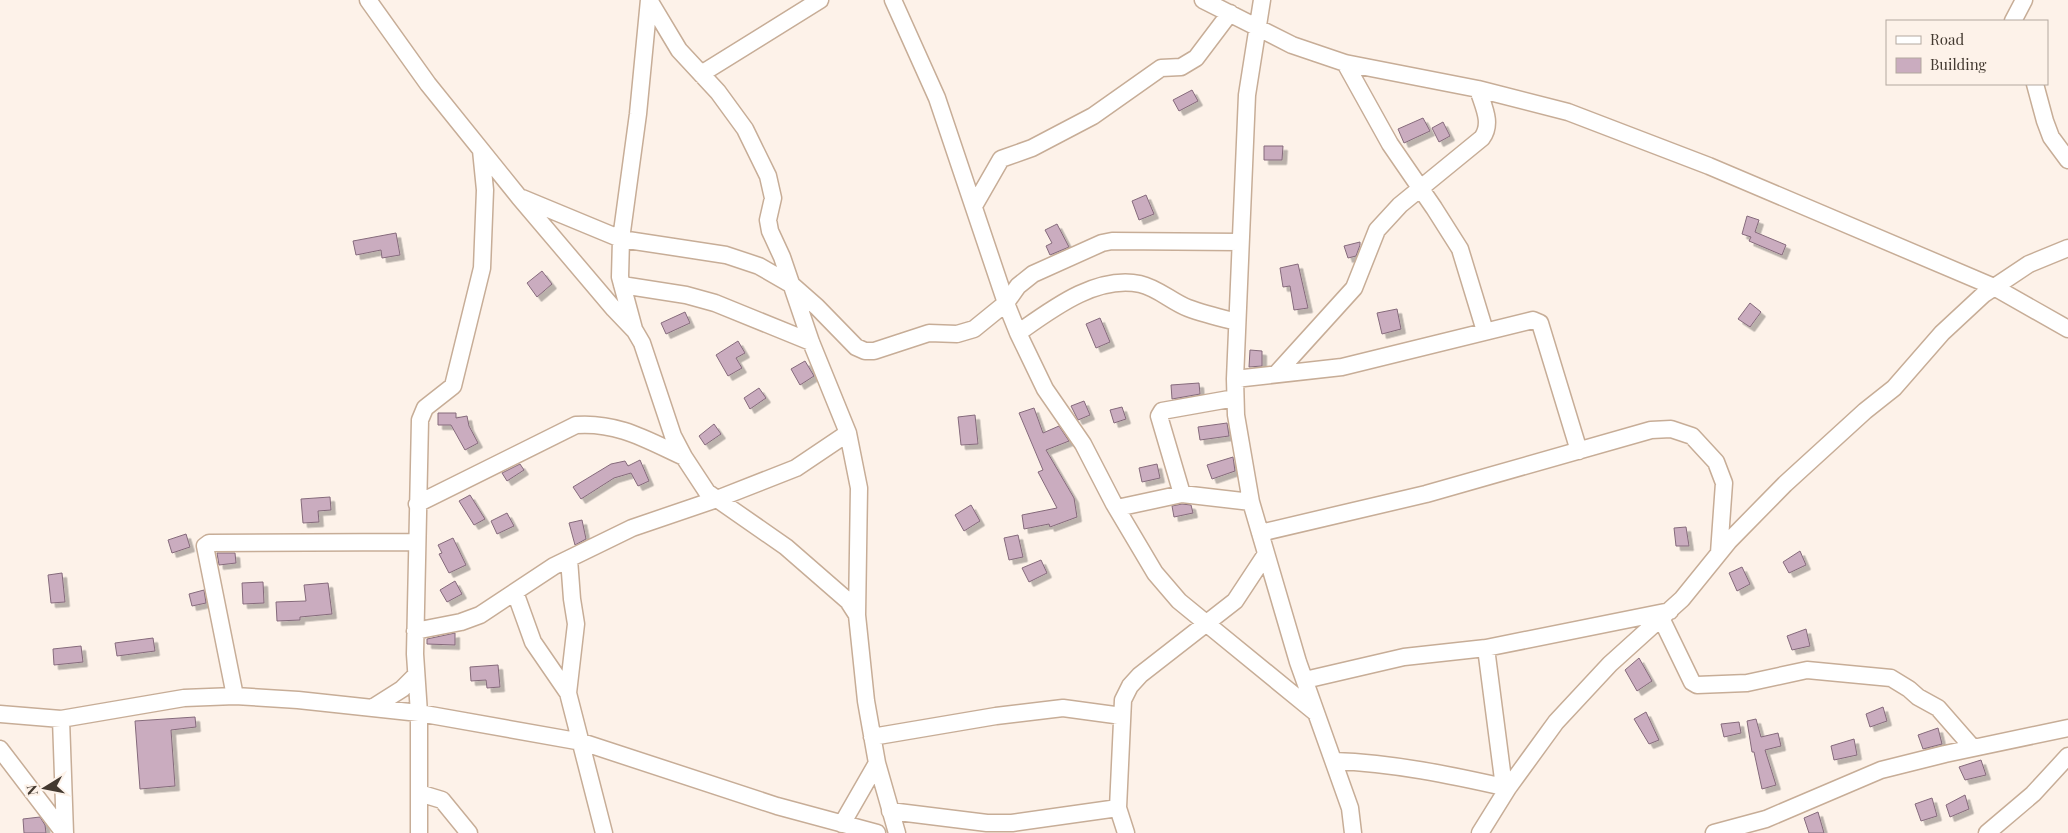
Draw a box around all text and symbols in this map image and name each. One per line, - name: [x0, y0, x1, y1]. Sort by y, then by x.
- legend: [1886, 20, 2048, 85]
- text: Road: [1930, 29, 1964, 49]
- text: Building: [1930, 54, 1987, 74]
- north arrow: [20, 763, 70, 813]
- text: N: [21, 784, 42, 797]

